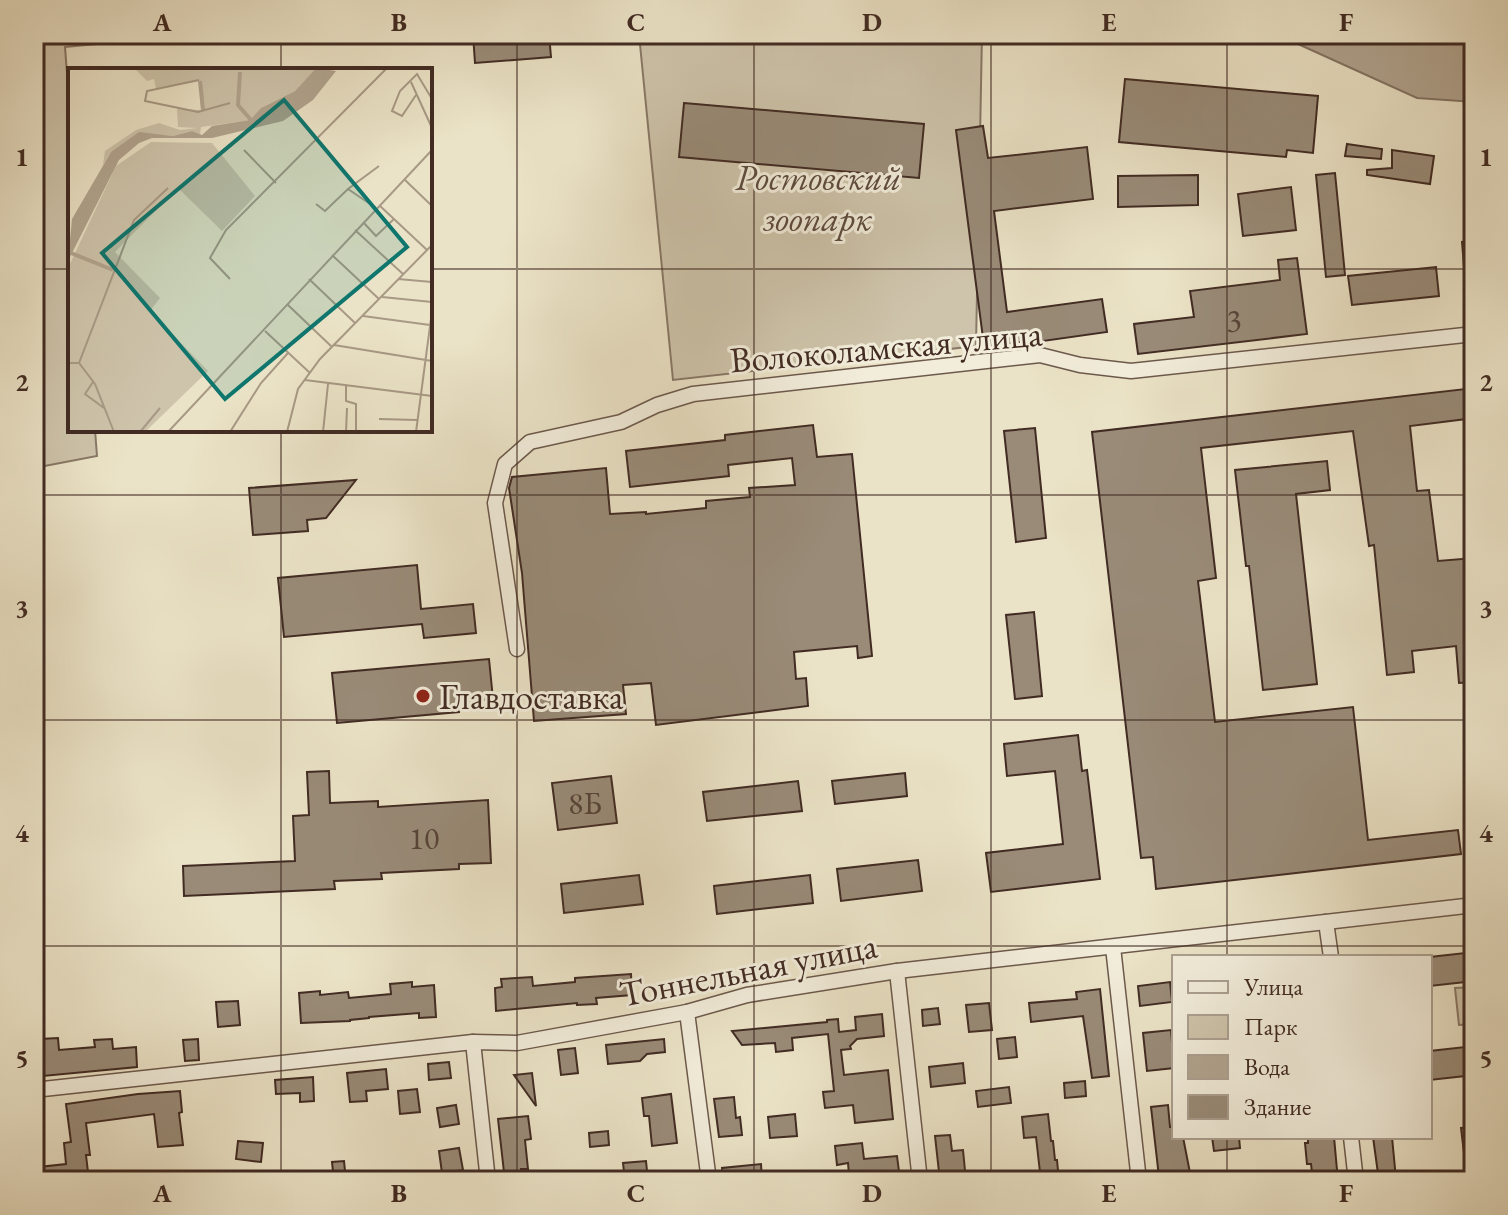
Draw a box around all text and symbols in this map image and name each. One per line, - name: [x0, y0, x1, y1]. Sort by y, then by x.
- text: A: [152, 5, 172, 39]
- text: B: [391, 5, 407, 39]
- text: C: [627, 5, 645, 39]
- text: D: [862, 5, 882, 39]
- text: E: [1102, 5, 1117, 39]
- text: F: [1339, 5, 1353, 39]
- inset map: [68, 68, 432, 432]
- text: 1: [15, 140, 29, 174]
- text: 1: [1479, 140, 1493, 174]
- park label: Ростовский зоопарк: [735, 154, 901, 242]
- house number: 3: [1226, 299, 1242, 341]
- street label: Волоколамская улица: [728, 309, 1045, 384]
- text: 2: [15, 365, 29, 399]
- text: 2: [1479, 365, 1493, 399]
- text: 3: [15, 591, 29, 625]
- text: 3: [1479, 591, 1493, 625]
- place label: Главдоставка: [439, 673, 624, 720]
- marker: Главдоставка: [414, 687, 432, 705]
- house number: 8Б: [568, 782, 602, 824]
- text: 4: [15, 816, 29, 850]
- text: 4: [1479, 816, 1493, 850]
- house number: 10: [409, 817, 439, 859]
- street label: Тоннельная улица: [615, 921, 882, 1018]
- legend: [1172, 955, 1432, 1139]
- text: Улица: [1243, 971, 1303, 1002]
- text: Парк: [1244, 1011, 1298, 1042]
- text: 5: [15, 1041, 29, 1075]
- text: 5: [1479, 1041, 1493, 1075]
- text: Вода: [1244, 1051, 1290, 1082]
- text: Здание: [1244, 1091, 1311, 1122]
- text: A: [152, 1176, 172, 1210]
- text: B: [391, 1176, 407, 1210]
- text: C: [627, 1176, 645, 1210]
- text: D: [862, 1176, 882, 1210]
- text: E: [1102, 1176, 1117, 1210]
- text: F: [1339, 1176, 1353, 1210]

